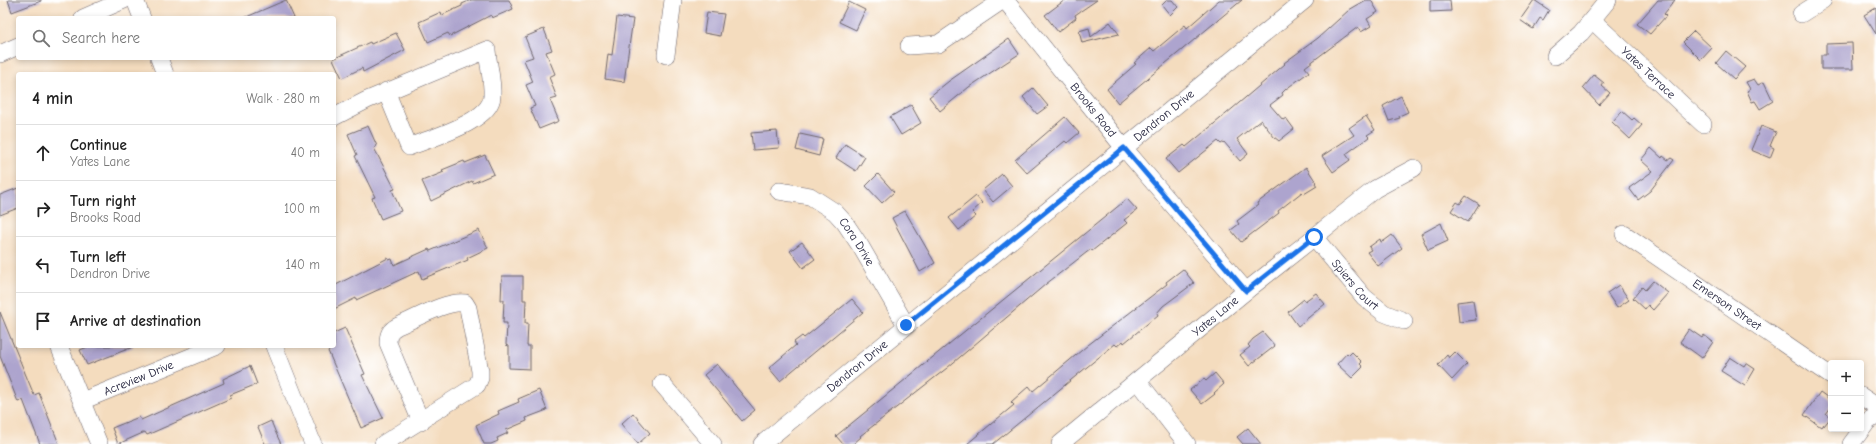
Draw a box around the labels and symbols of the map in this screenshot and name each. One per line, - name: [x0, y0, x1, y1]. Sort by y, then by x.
- street label: Yates Terrace: [1618, 44, 1678, 101]
- street label: Brooks Road: [1067, 80, 1119, 140]
- street label: Dendron Drive: [1131, 87, 1197, 144]
- street label: Cora Drive: [836, 214, 877, 268]
- route start: [1305, 228, 1323, 246]
- street label: Spiers Court: [1329, 256, 1382, 313]
- street label: Emerson Street: [1690, 276, 1764, 333]
- street label: Yates Lane: [1189, 293, 1241, 339]
- route end: [897, 316, 915, 334]
- street label: Dendron Drive: [824, 337, 890, 395]
- street label: Acreview Drive: [101, 358, 175, 398]

